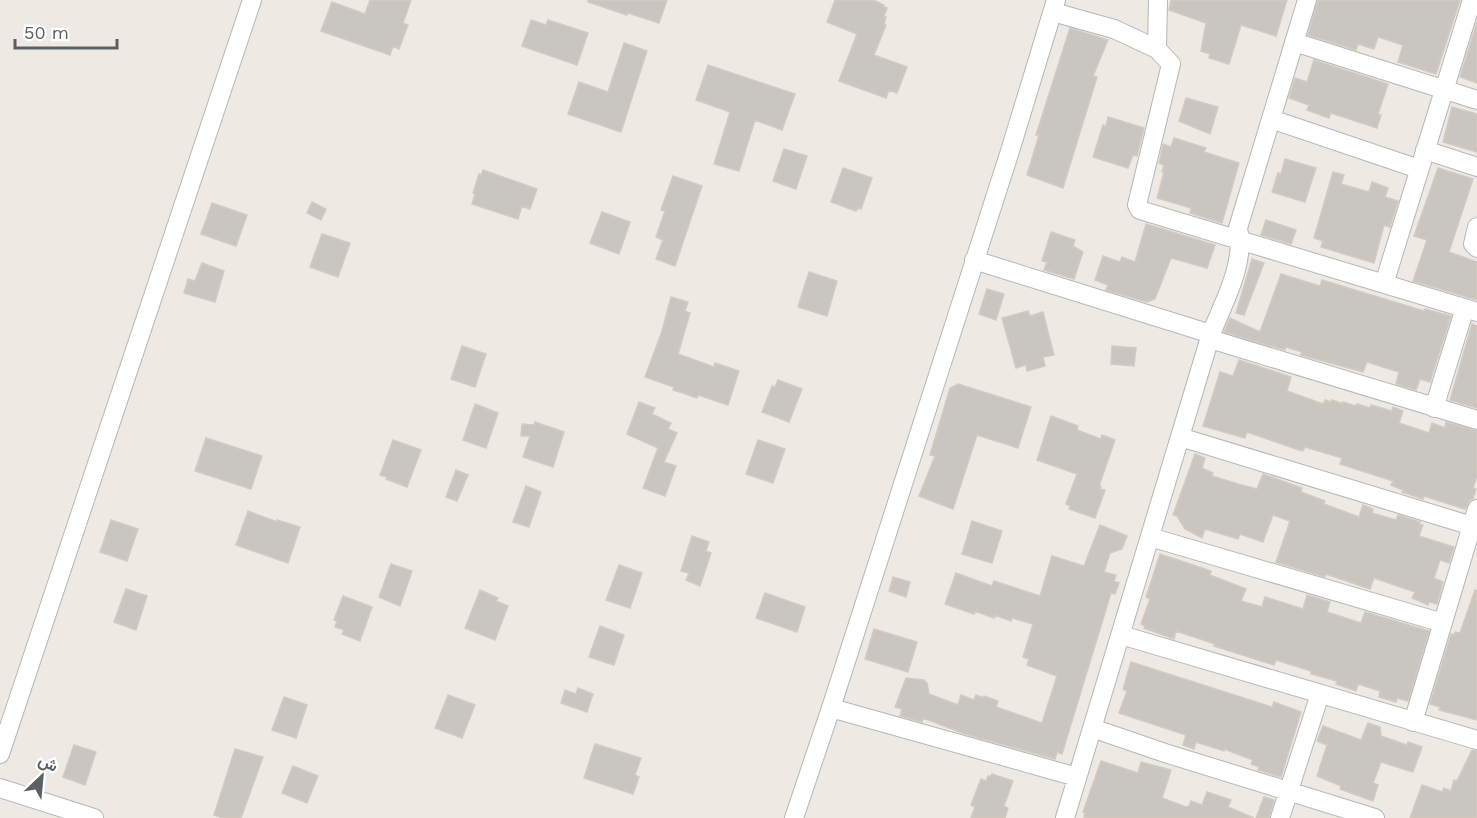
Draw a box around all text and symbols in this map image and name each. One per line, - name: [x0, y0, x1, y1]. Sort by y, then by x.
- scale bar: [15, 12, 117, 50]
- text: 50 m: [24, 22, 69, 43]
- north arrow: [12, 746, 72, 806]
- text: ش: [36, 750, 61, 776]

